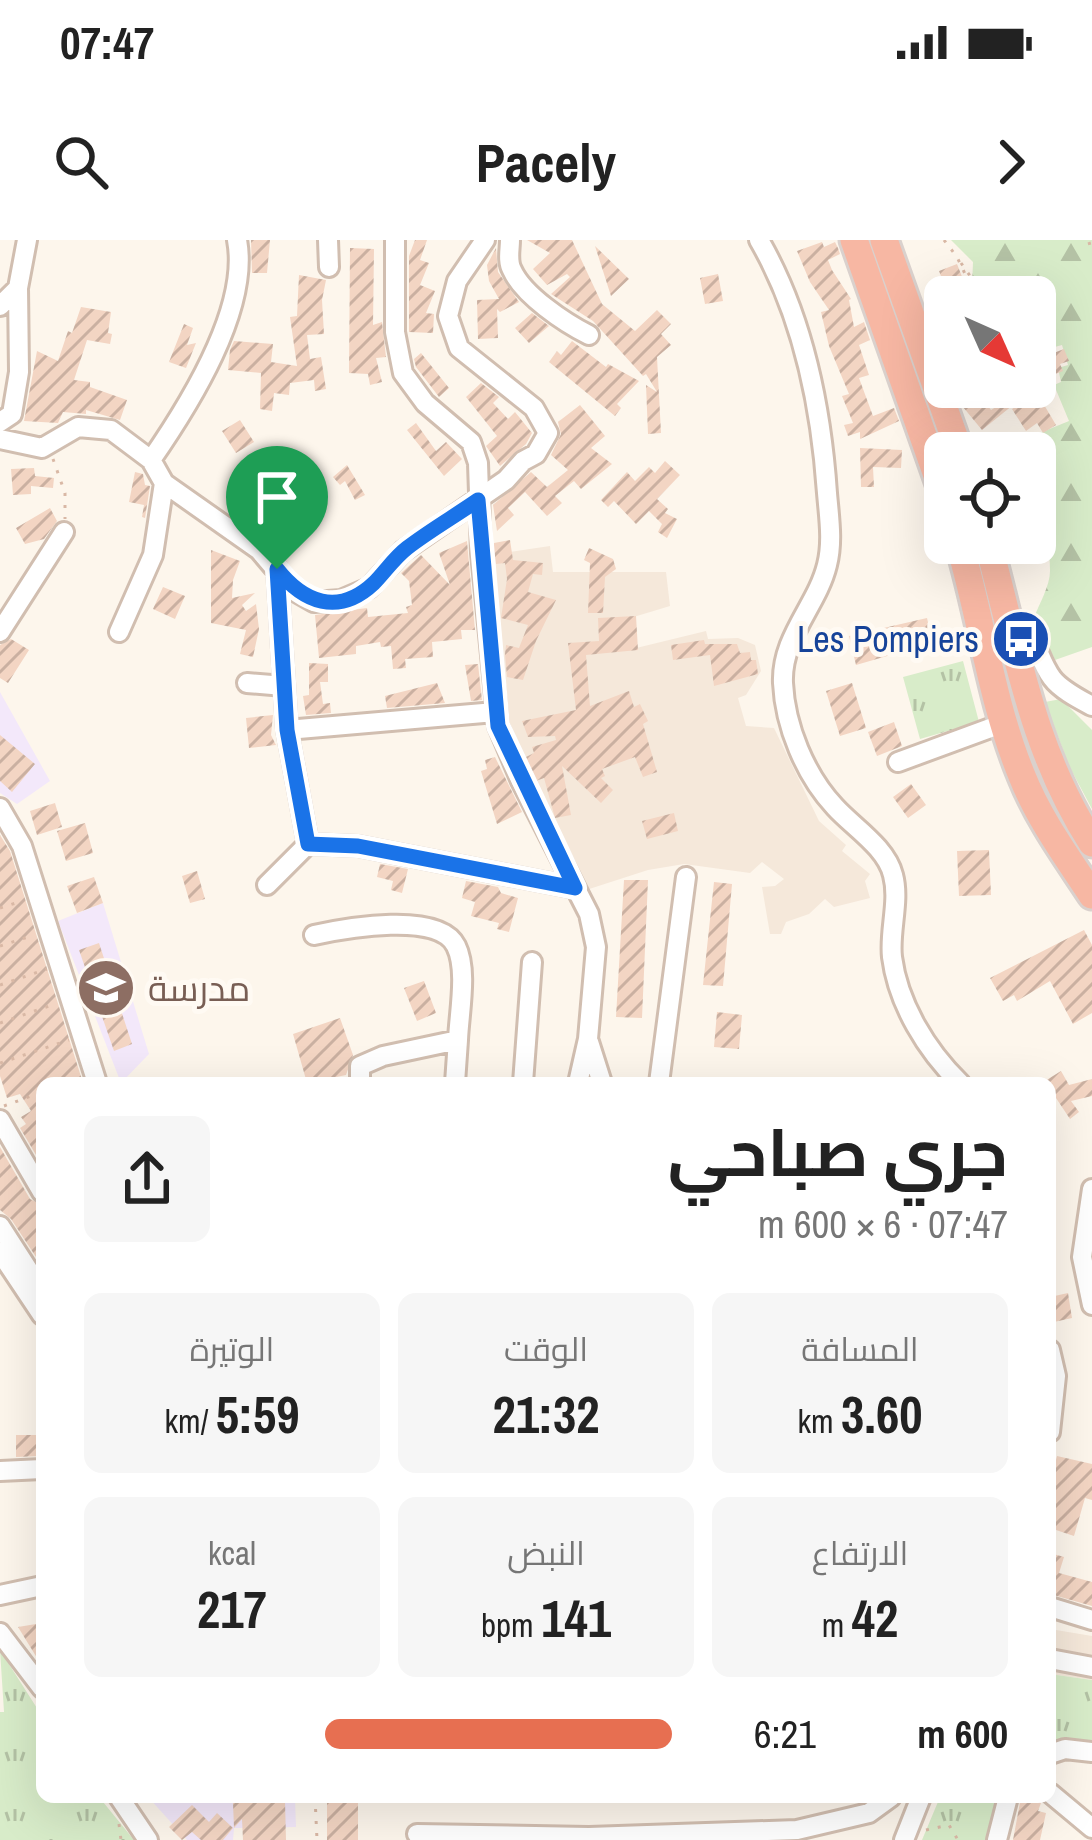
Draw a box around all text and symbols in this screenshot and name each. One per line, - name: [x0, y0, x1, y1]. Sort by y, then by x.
- text: 07:47: [60, 12, 154, 73]
- text: Pacely: [476, 126, 616, 199]
- icon: search: [48, 129, 114, 195]
- icon: forward: [978, 129, 1044, 195]
- north arrow: [924, 276, 1056, 408]
- map controls: [924, 276, 1056, 564]
- button: locate: [924, 432, 1056, 564]
- pin: [226, 446, 328, 569]
- icon: arrive: [244, 464, 310, 530]
- bus stop icon: Les Pompiers: [990, 608, 1052, 670]
- place label: Les Pompiers: [797, 615, 979, 663]
- school or university icon: مدرسة: [75, 957, 137, 1019]
- place label: مدرسة: [148, 964, 250, 1012]
- text: جري صباحي: [668, 1108, 1008, 1197]
- button: share: [84, 1116, 210, 1242]
- text: 07:47 · 6 × 600 m: [758, 1198, 1008, 1250]
- text: الوتيرة: [190, 1327, 274, 1371]
- text: الوقت: [504, 1327, 588, 1371]
- text: المسافة: [801, 1327, 919, 1371]
- text: 5:59: [216, 1380, 299, 1449]
- text: 21:32: [493, 1380, 599, 1449]
- text: 3.60: [841, 1380, 923, 1449]
- text: /km: [165, 1399, 216, 1443]
- text: km: [797, 1399, 841, 1443]
- text: kcal: [208, 1531, 256, 1575]
- text: النبض: [507, 1531, 585, 1575]
- text: الارتفاع: [812, 1531, 908, 1575]
- text: 217: [197, 1575, 267, 1644]
- text: 141: [541, 1584, 611, 1653]
- text: 42: [852, 1584, 898, 1653]
- text: bpm: [481, 1603, 541, 1647]
- text: m: [822, 1603, 852, 1647]
- text: 6:21: [754, 1708, 816, 1760]
- text: 600 m: [917, 1708, 1008, 1760]

